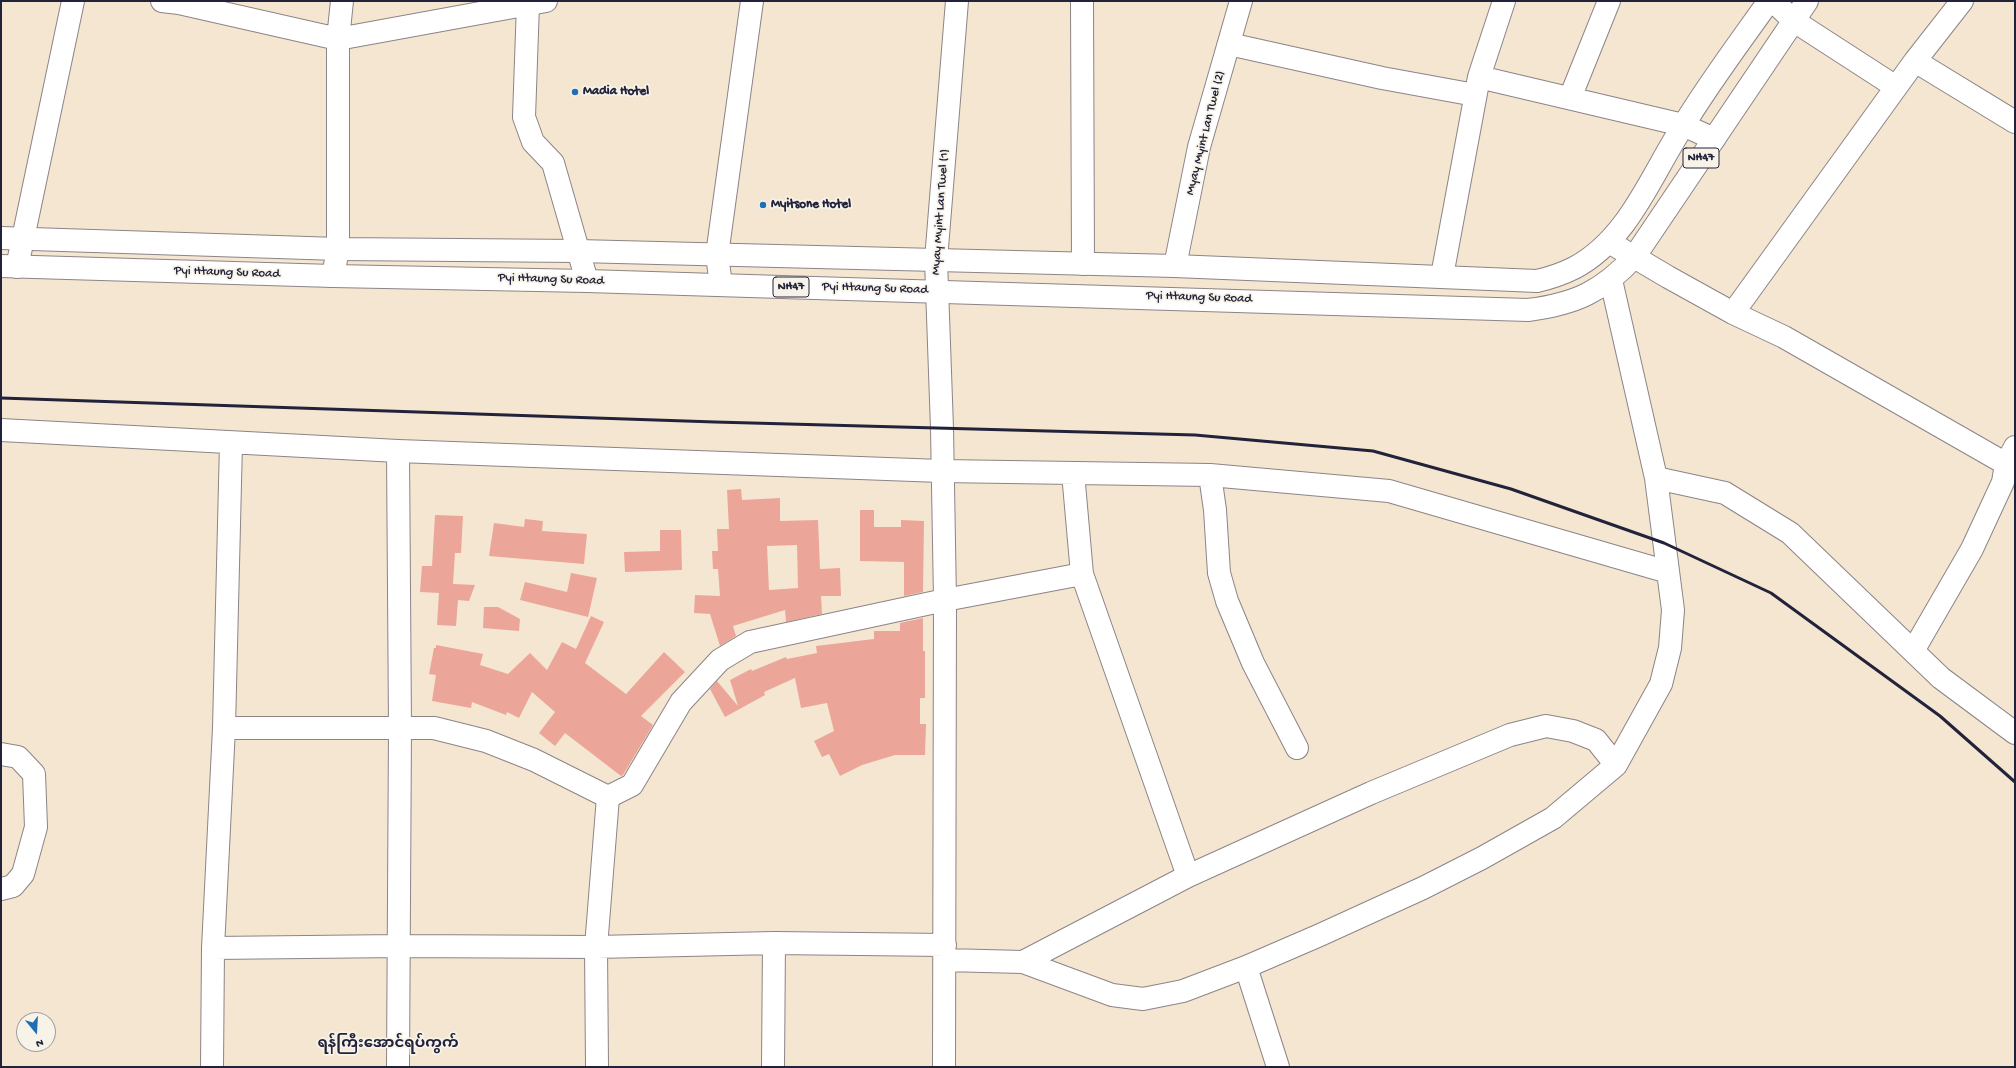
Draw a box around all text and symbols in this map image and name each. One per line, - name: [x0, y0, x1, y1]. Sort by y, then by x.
- street label: Myay Myint Lan Twel (2): [1183, 69, 1229, 197]
- place label: Madia Hotel: [583, 84, 649, 100]
- marker: Madia Hotel: [570, 87, 580, 97]
- street label: Myay Myint Lan Twel (1): [929, 148, 953, 276]
- road number: NH47: [1683, 148, 1719, 168]
- place label: Myitsone Hotel: [771, 197, 851, 213]
- marker: Myitsone Hotel: [758, 200, 768, 210]
- street label: Pyi Htaung Su Road: [174, 263, 280, 283]
- street label: Pyi Htaung Su Road: [498, 270, 604, 290]
- road number: NH47: [773, 277, 809, 297]
- street label: Pyi Htaung Su Road: [822, 279, 928, 299]
- street label: Pyi Htaung Su Road: [1146, 288, 1252, 308]
- north arrow: [16, 1012, 56, 1052]
- text: N: [34, 1036, 45, 1049]
- district label: ရန်ကြီးအောင်ရပ်ကွက်: [317, 1036, 459, 1054]

